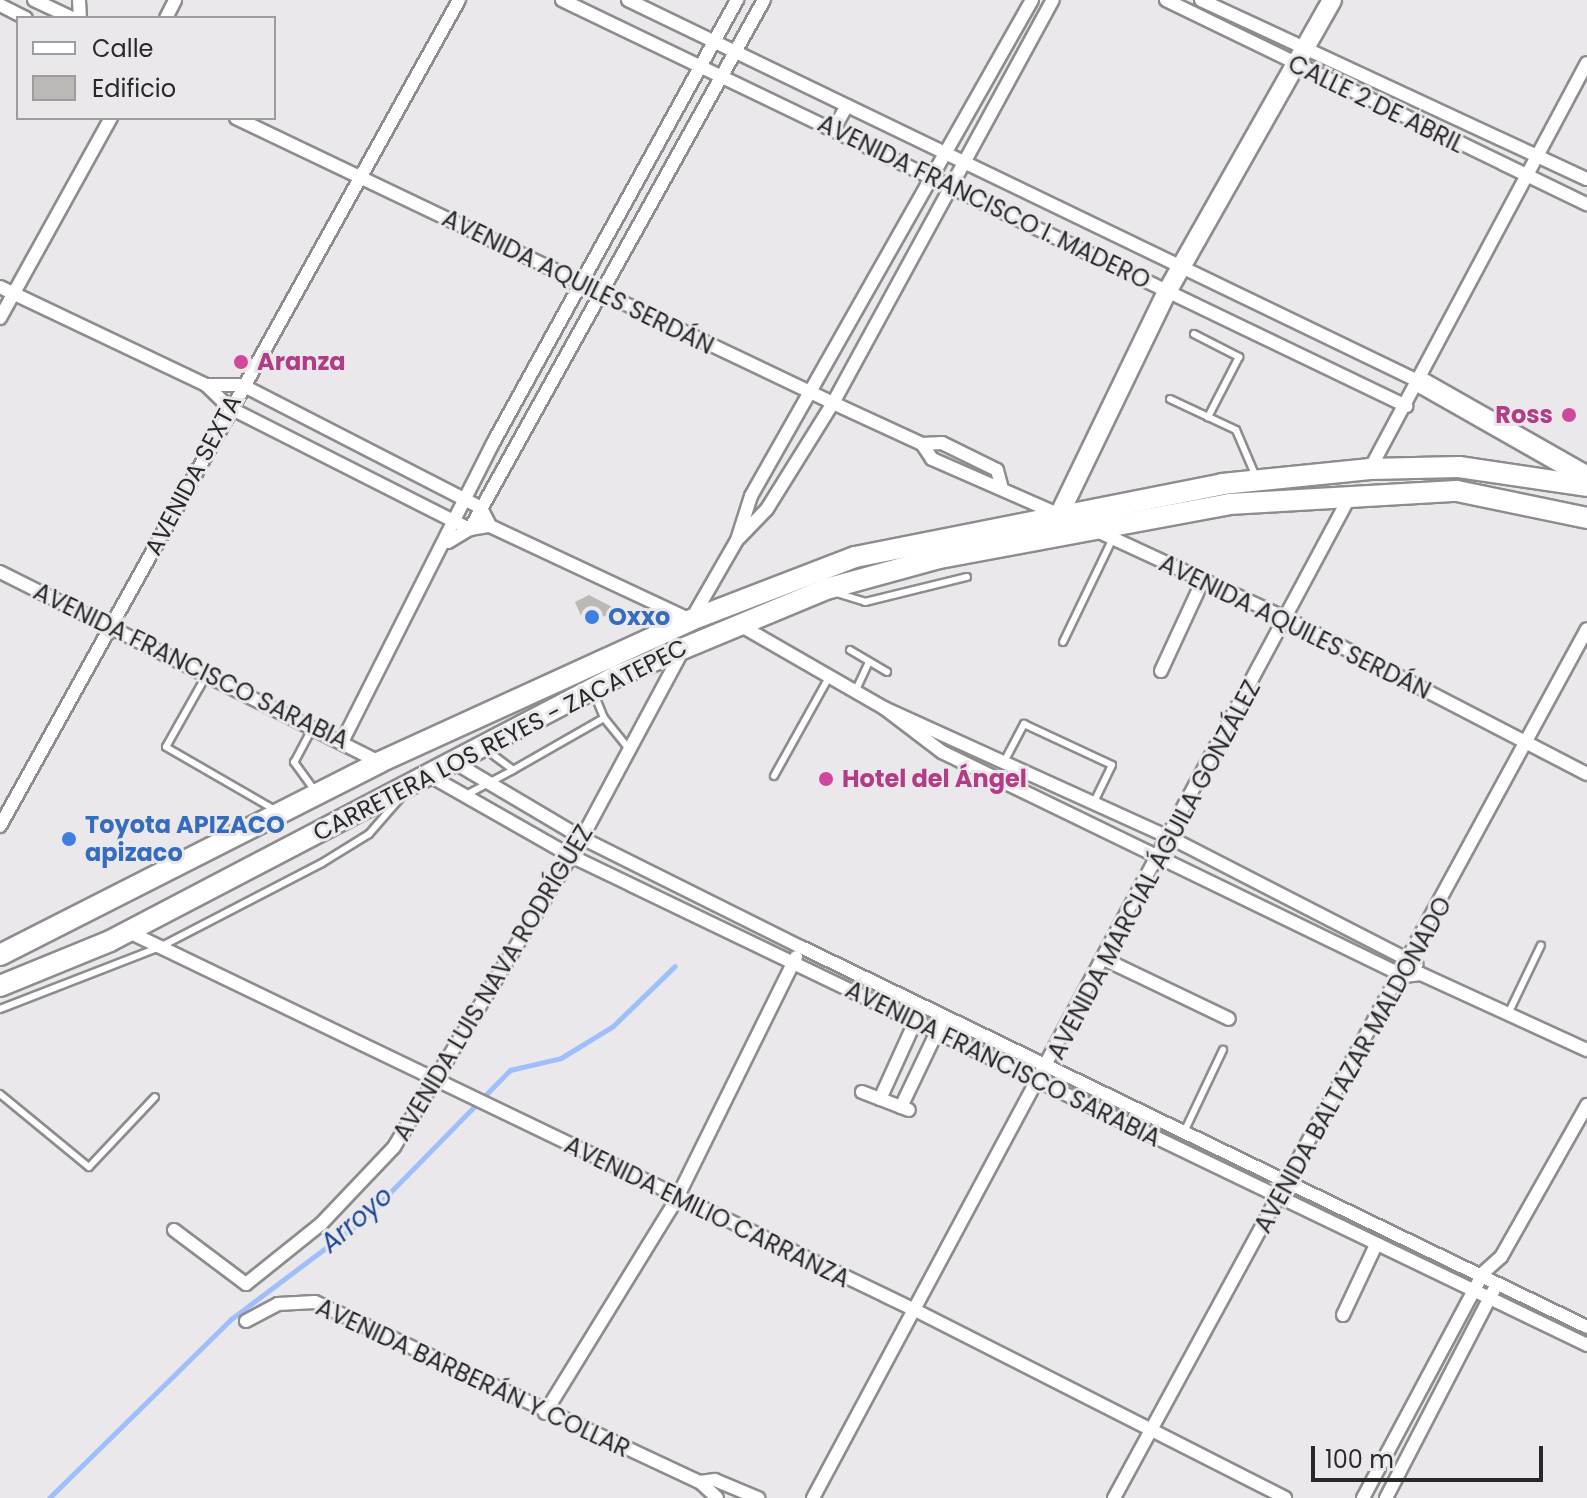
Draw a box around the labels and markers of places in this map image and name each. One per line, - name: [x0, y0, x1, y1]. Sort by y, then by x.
- place label: Aranza: [257, 348, 346, 376]
- marker: Aranza: [232, 353, 250, 371]
- place label: Ross: [1495, 401, 1553, 429]
- marker: Ross: [1560, 406, 1578, 424]
- place label: Oxxo: [608, 603, 670, 631]
- marker: Oxxo: [583, 608, 601, 626]
- place label: Hotel del Ángel: [842, 765, 1027, 793]
- marker: Hotel del Ángel: [817, 770, 835, 788]
- place label: Toyota APIZACO apizaco: [85, 811, 285, 867]
- marker: Toyota APIZACO apizaco: [60, 830, 78, 848]

